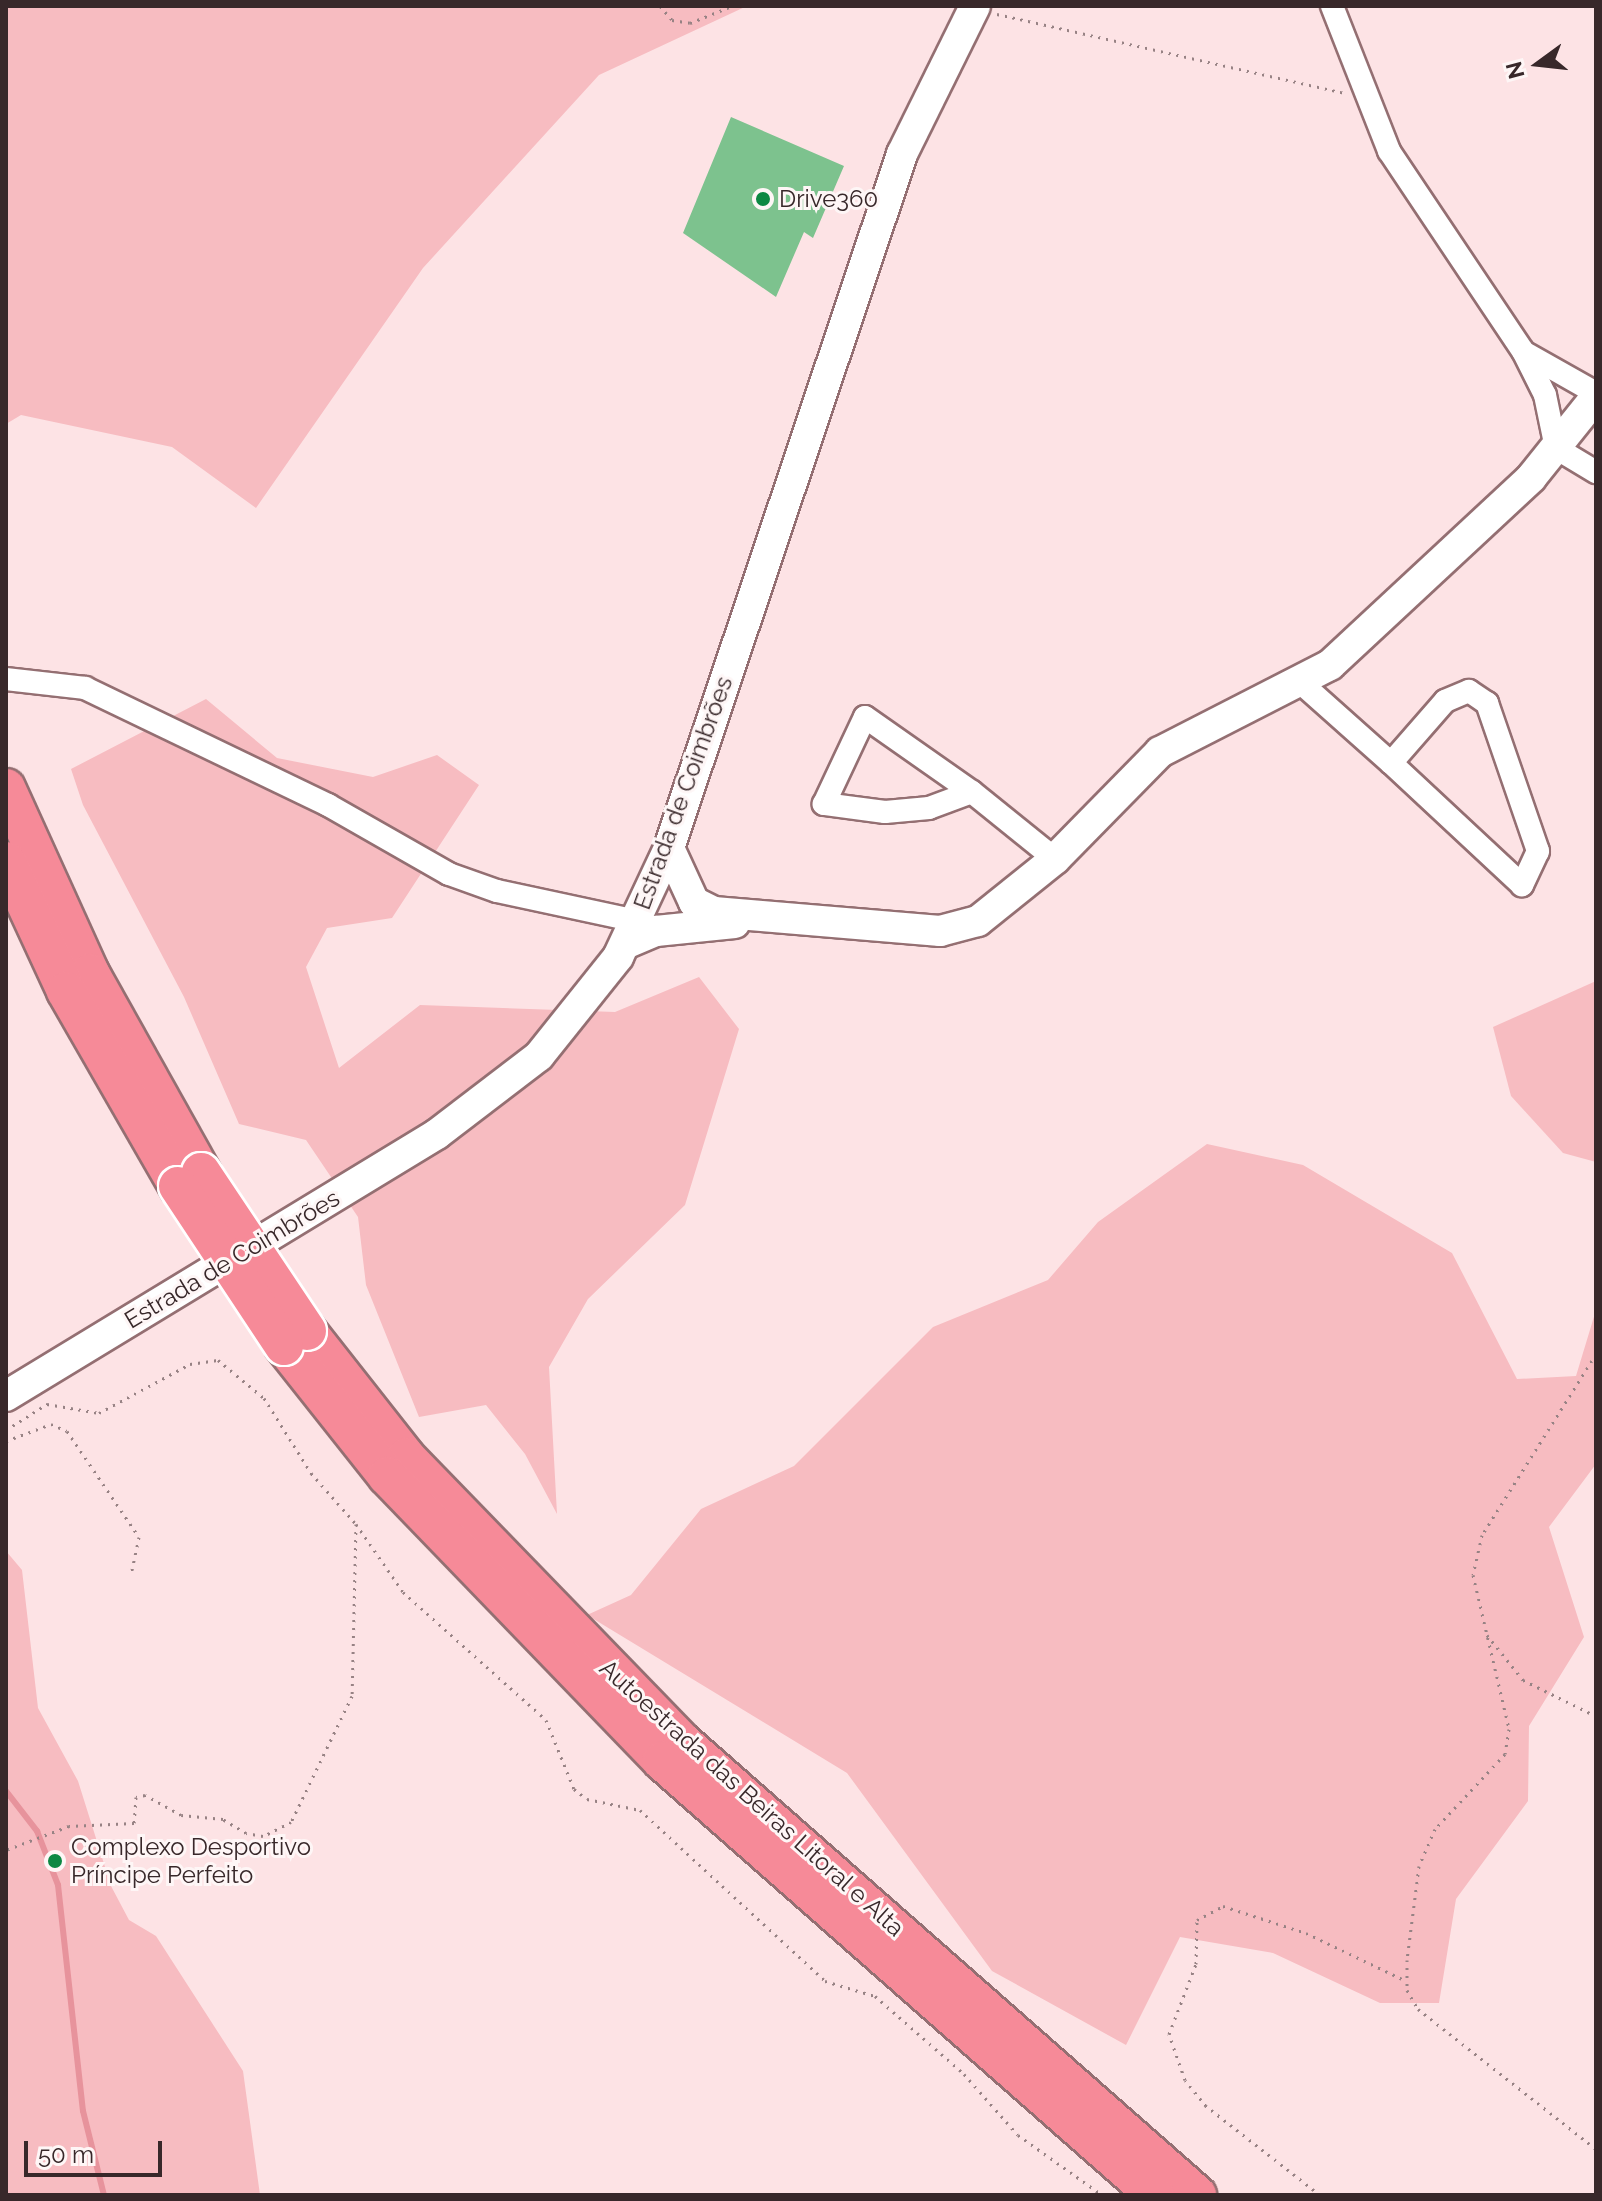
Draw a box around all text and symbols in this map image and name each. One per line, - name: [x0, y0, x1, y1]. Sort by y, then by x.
- north arrow: [1498, 24, 1578, 104]
- text: N: [1500, 59, 1530, 82]
- place label: Drive360: [779, 185, 878, 213]
- marker: Drive360: [754, 190, 772, 208]
- street label: Estrada de Coimbrões: [627, 673, 739, 913]
- street label: Estrada de Coimbrões: [119, 1183, 345, 1335]
- street label: Autoestrada das Beiras Litoral e Alta: [593, 1653, 911, 1943]
- place label: Complexo Desportivo Príncipe Perfeito: [71, 1833, 311, 1889]
- marker: Complexo Desportivo Príncipe Perfeito: [46, 1852, 64, 1870]
- scale bar: [28, 2125, 166, 2175]
- text: 50 m: [38, 2140, 94, 2169]

